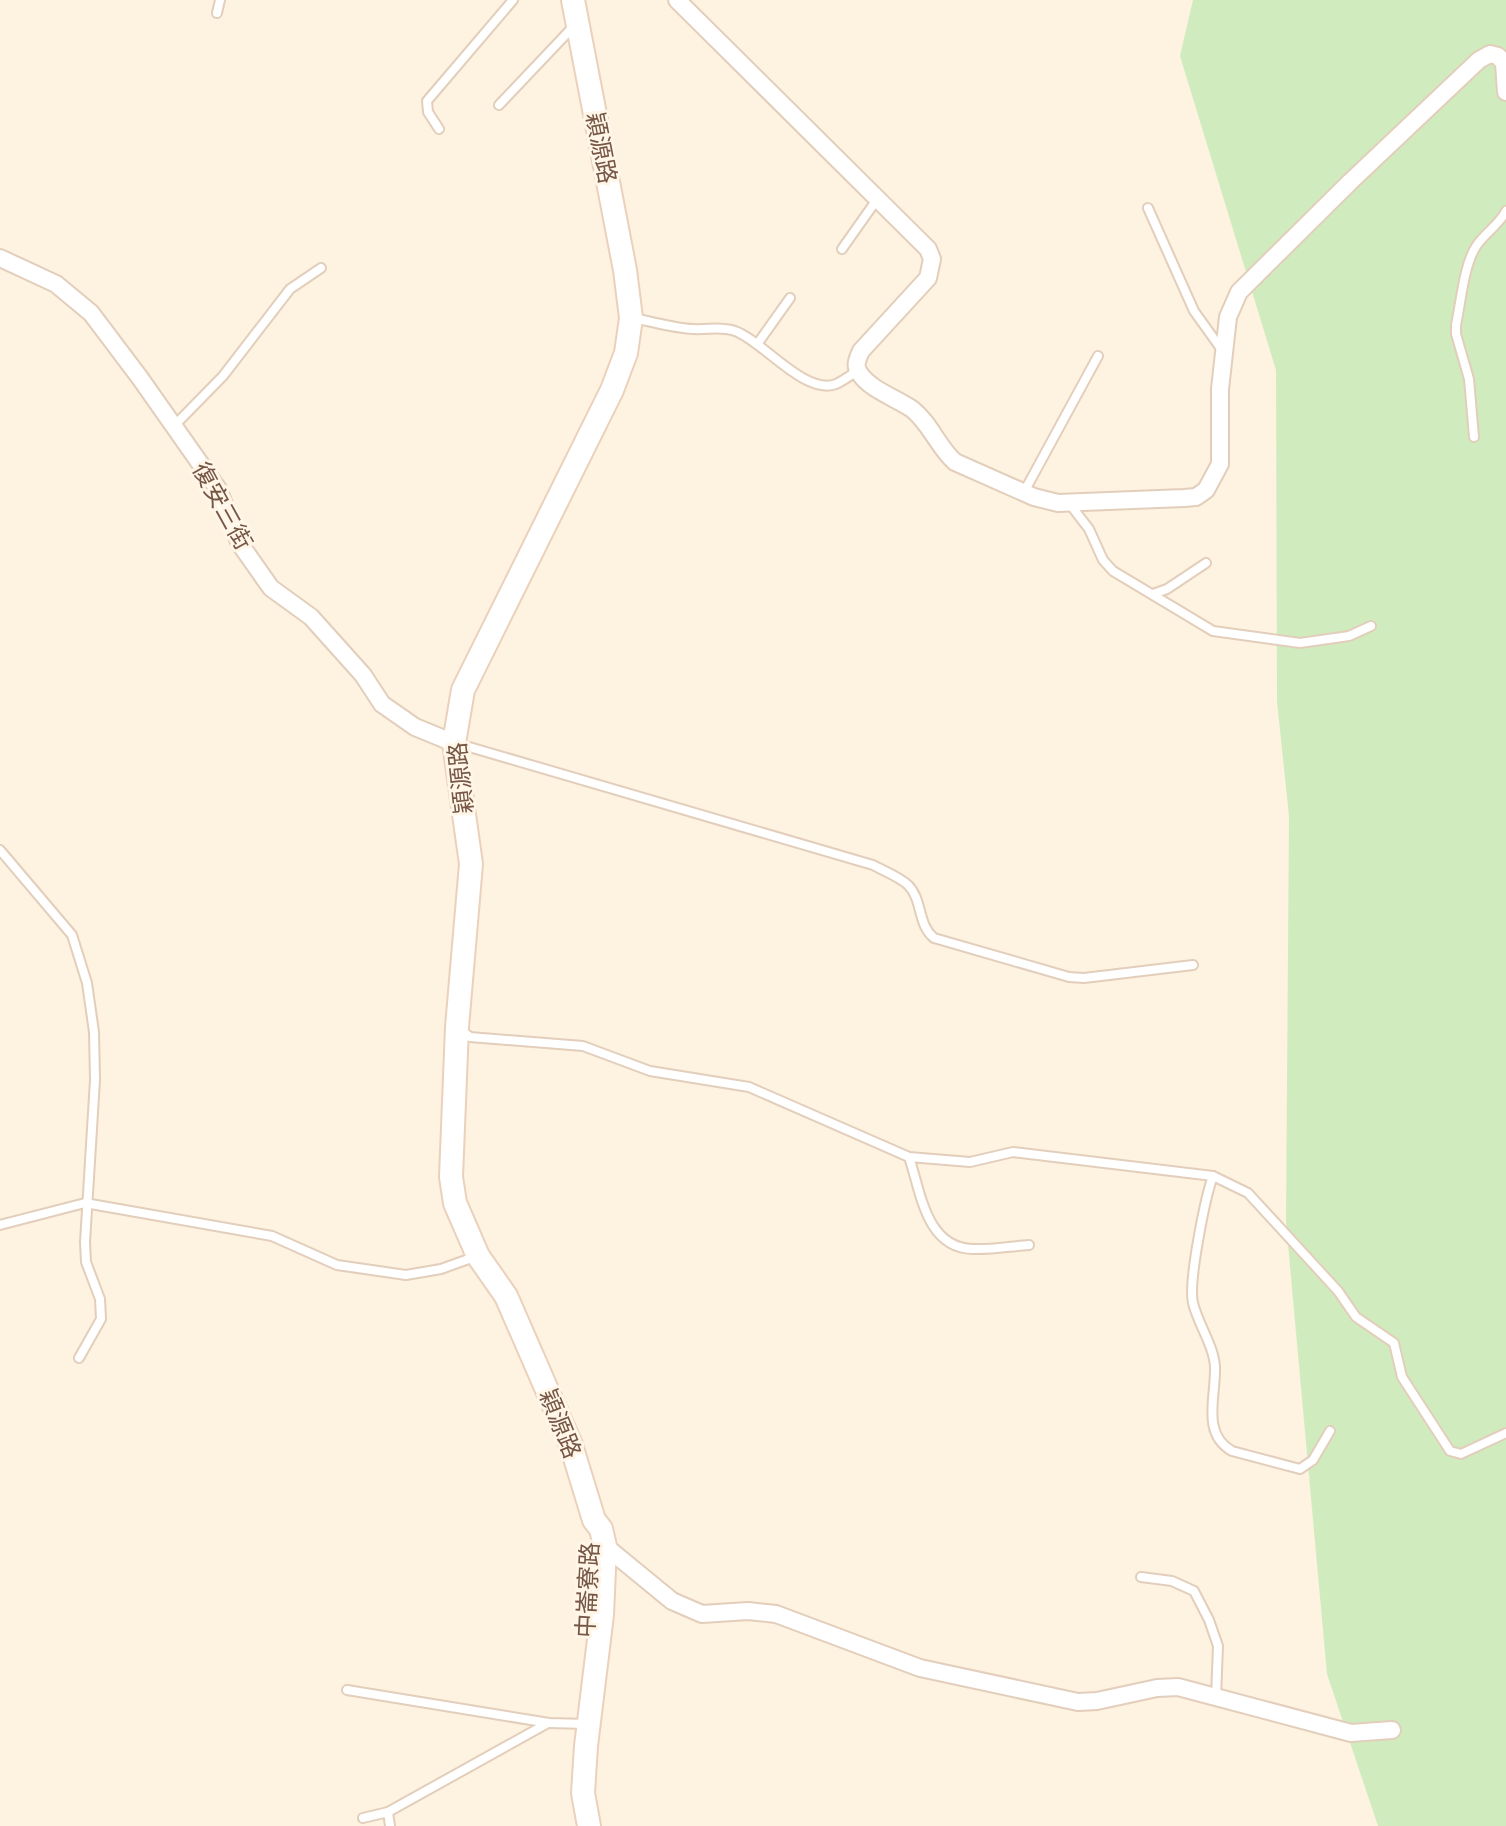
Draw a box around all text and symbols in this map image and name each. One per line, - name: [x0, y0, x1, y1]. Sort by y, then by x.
- street label: 穎源路: [579, 109, 626, 186]
- street label: 復安三街: [186, 455, 261, 555]
- street label: 穎源路: [439, 741, 480, 816]
- street label: 穎源路: [533, 1384, 590, 1463]
- street label: 中崙寮路: [568, 1541, 605, 1639]

